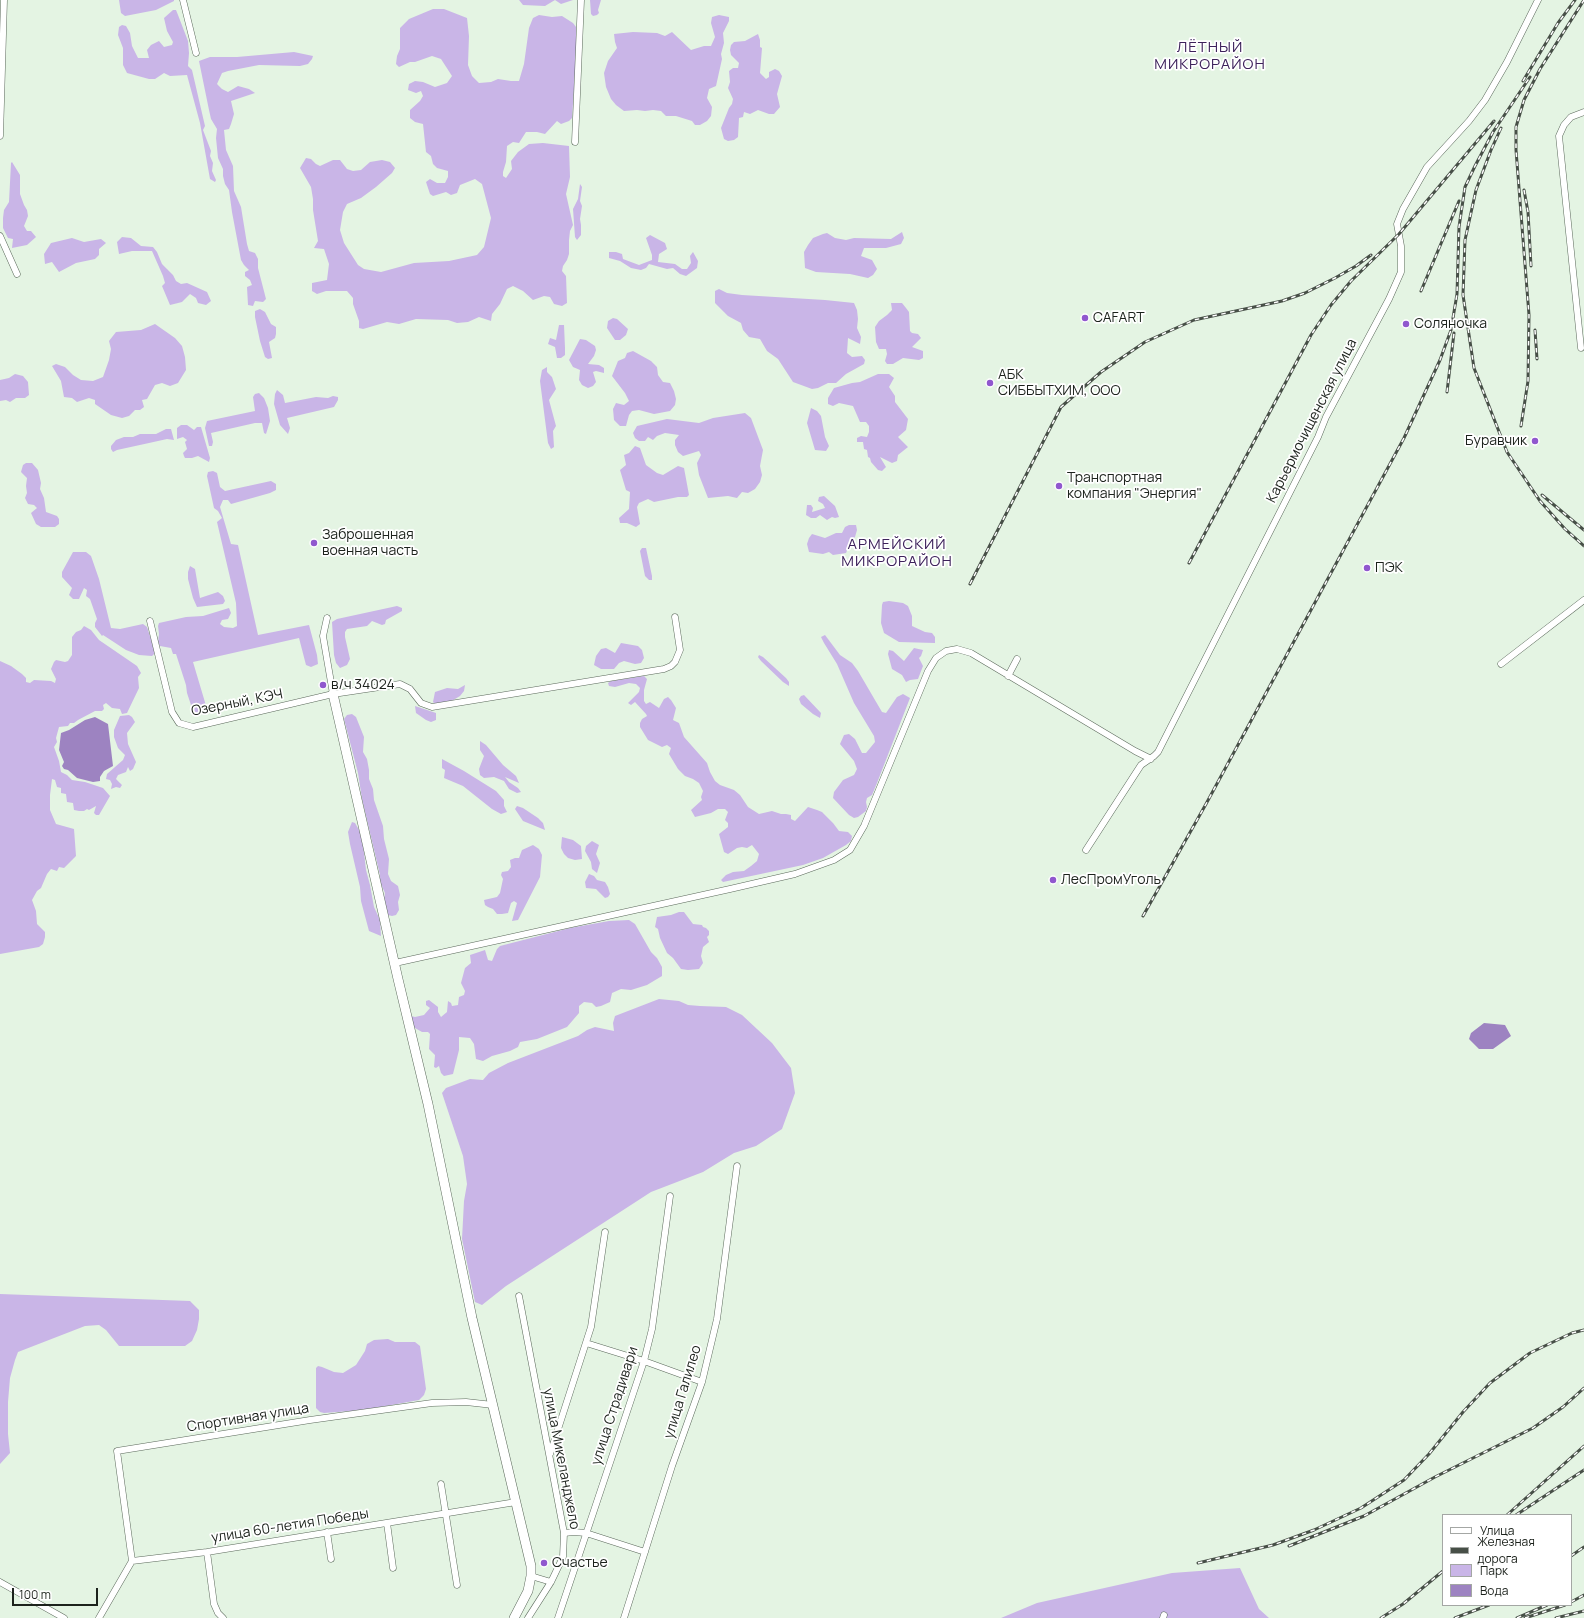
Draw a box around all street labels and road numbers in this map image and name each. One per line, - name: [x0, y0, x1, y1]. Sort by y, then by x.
- street label: Карьермочищенская улица: [1263, 336, 1361, 506]
- street label: Озерный, КЭЧ: [190, 686, 284, 720]
- street label: улица Галилео: [661, 1343, 705, 1441]
- street label: улица Страдивари: [588, 1345, 642, 1467]
- street label: улица Микеланджело: [539, 1387, 583, 1531]
- street label: Спортивная улица: [186, 1400, 310, 1436]
- street label: улица 60-летия Победы: [210, 1505, 370, 1547]

